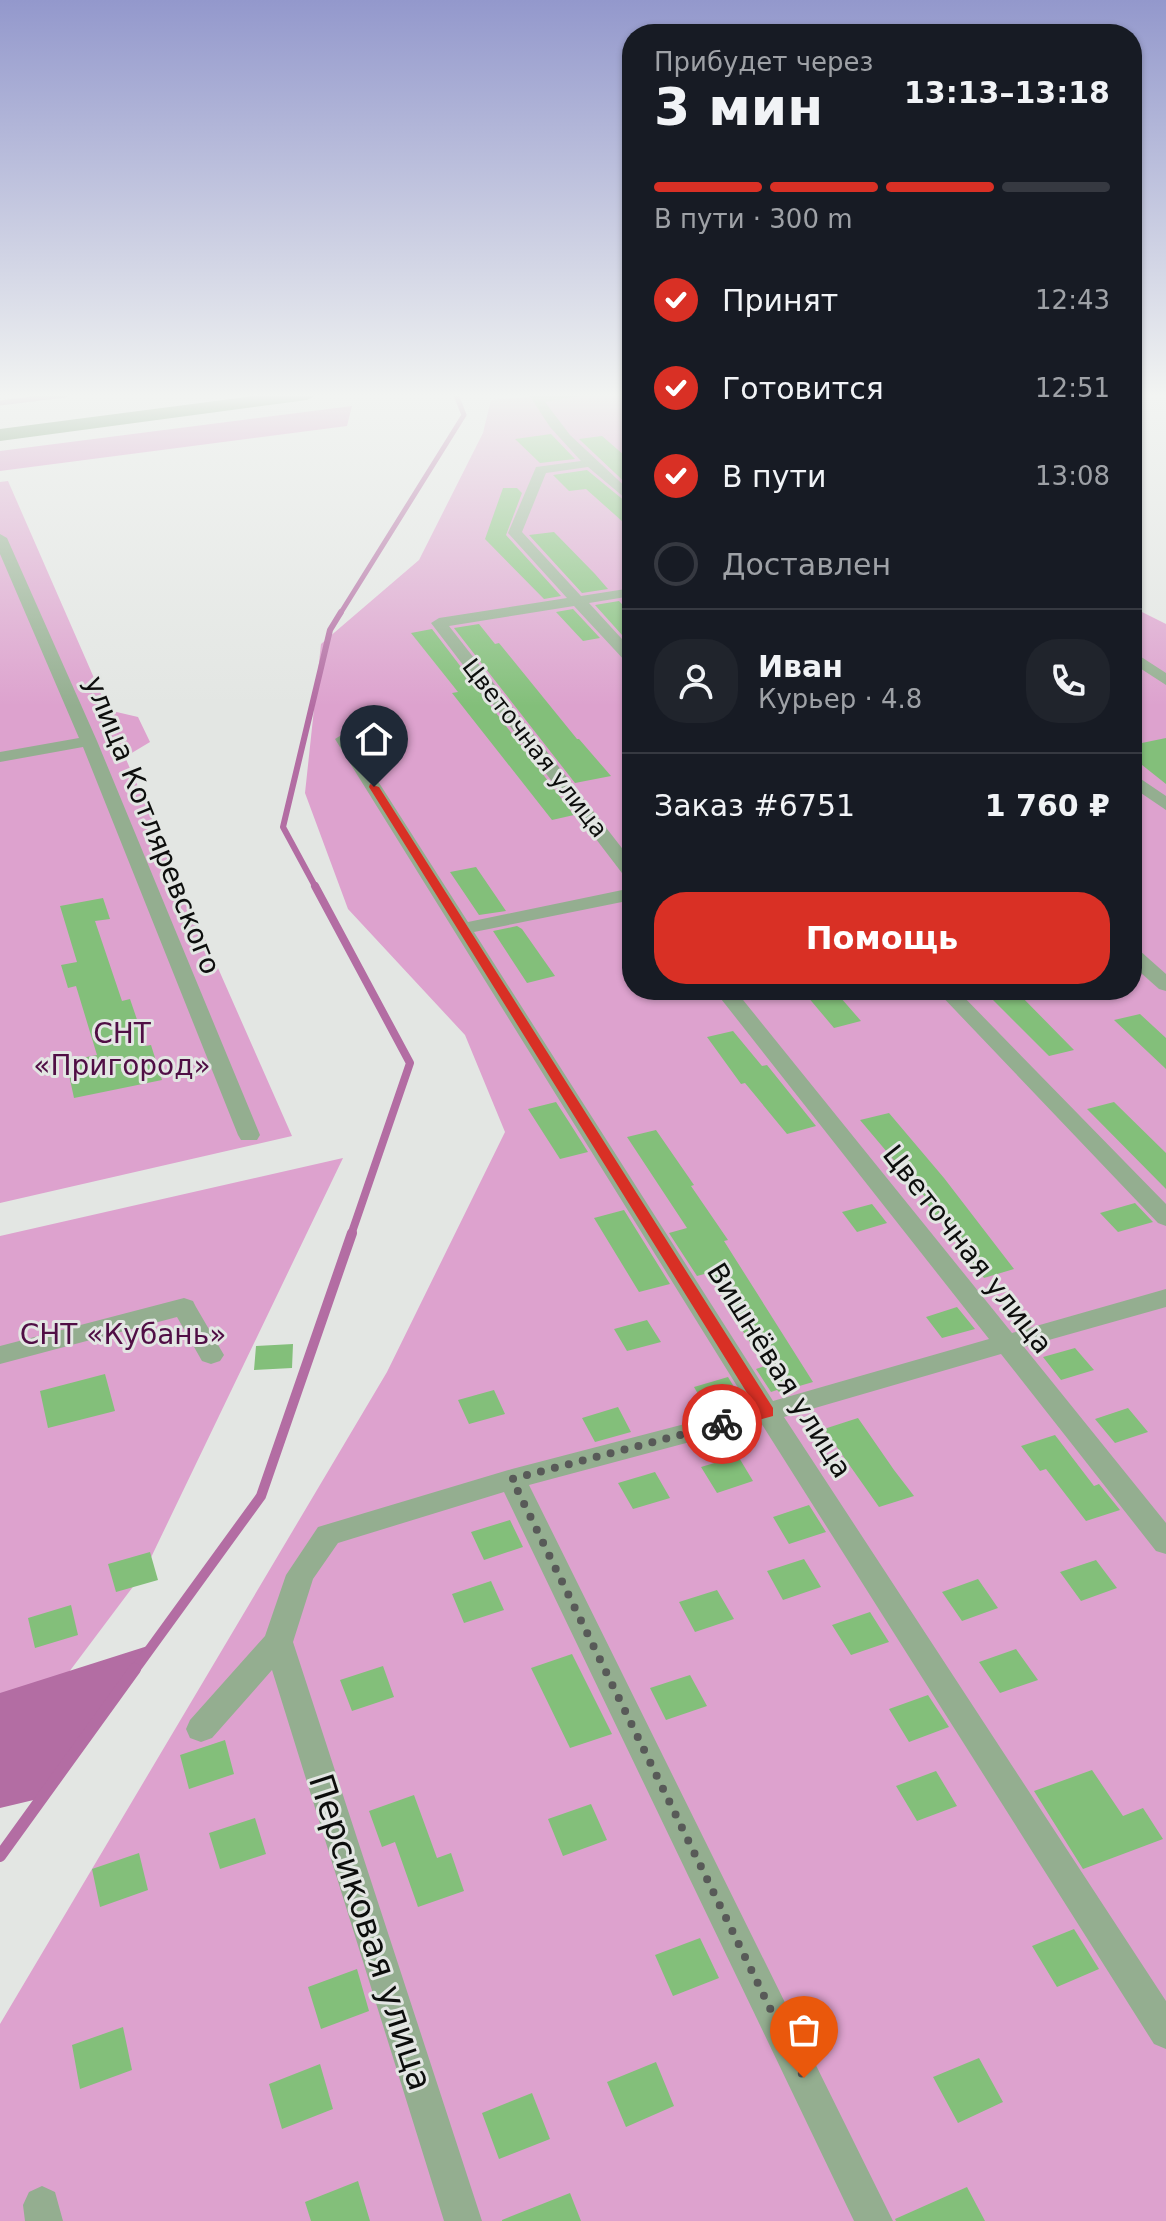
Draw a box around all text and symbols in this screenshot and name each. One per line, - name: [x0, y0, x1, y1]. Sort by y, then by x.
- text: Прибудет через: [654, 47, 873, 77]
- text: 13:13–13:18: [904, 75, 1110, 110]
- text: 3 мин: [654, 77, 823, 137]
- text: В пути · 300 m: [654, 204, 853, 234]
- icon: check: [654, 278, 698, 322]
- text: Принят: [722, 283, 838, 318]
- text: 12:43: [1035, 285, 1110, 315]
- icon: check: [654, 366, 698, 410]
- text: Готовится: [722, 371, 884, 406]
- text: 12:51: [1035, 373, 1110, 403]
- icon: check: [654, 454, 698, 498]
- text: В пути: [722, 459, 826, 494]
- text: 13:08: [1035, 461, 1110, 491]
- text: Доставлен: [722, 547, 891, 582]
- button: person: [654, 639, 738, 723]
- button: phone: [1026, 639, 1110, 723]
- text: Иван: [758, 649, 843, 684]
- street label: Цветочная улица: [457, 653, 613, 843]
- street label: улица Котляревского: [78, 671, 228, 979]
- text: Курьер · 4.8: [758, 684, 922, 714]
- pin: [340, 705, 408, 787]
- icon: home: [352, 717, 396, 761]
- text: Заказ #6751: [654, 788, 855, 823]
- text: 1 760 ₽: [985, 788, 1110, 823]
- button: Помощь: [654, 892, 1110, 984]
- park label: СНТ «Пригород»: [33, 1017, 211, 1082]
- street label: Цветочная улица: [876, 1138, 1059, 1360]
- street label: Вишнёвая улица: [700, 1257, 859, 1484]
- park label: СНТ «Кубань»: [20, 1318, 226, 1351]
- courier: [682, 1384, 762, 1464]
- icon: bike: [700, 1402, 744, 1446]
- street label: Персиковая улица: [301, 1769, 441, 2095]
- pin: [770, 1996, 838, 2078]
- icon: bag: [782, 2008, 826, 2052]

